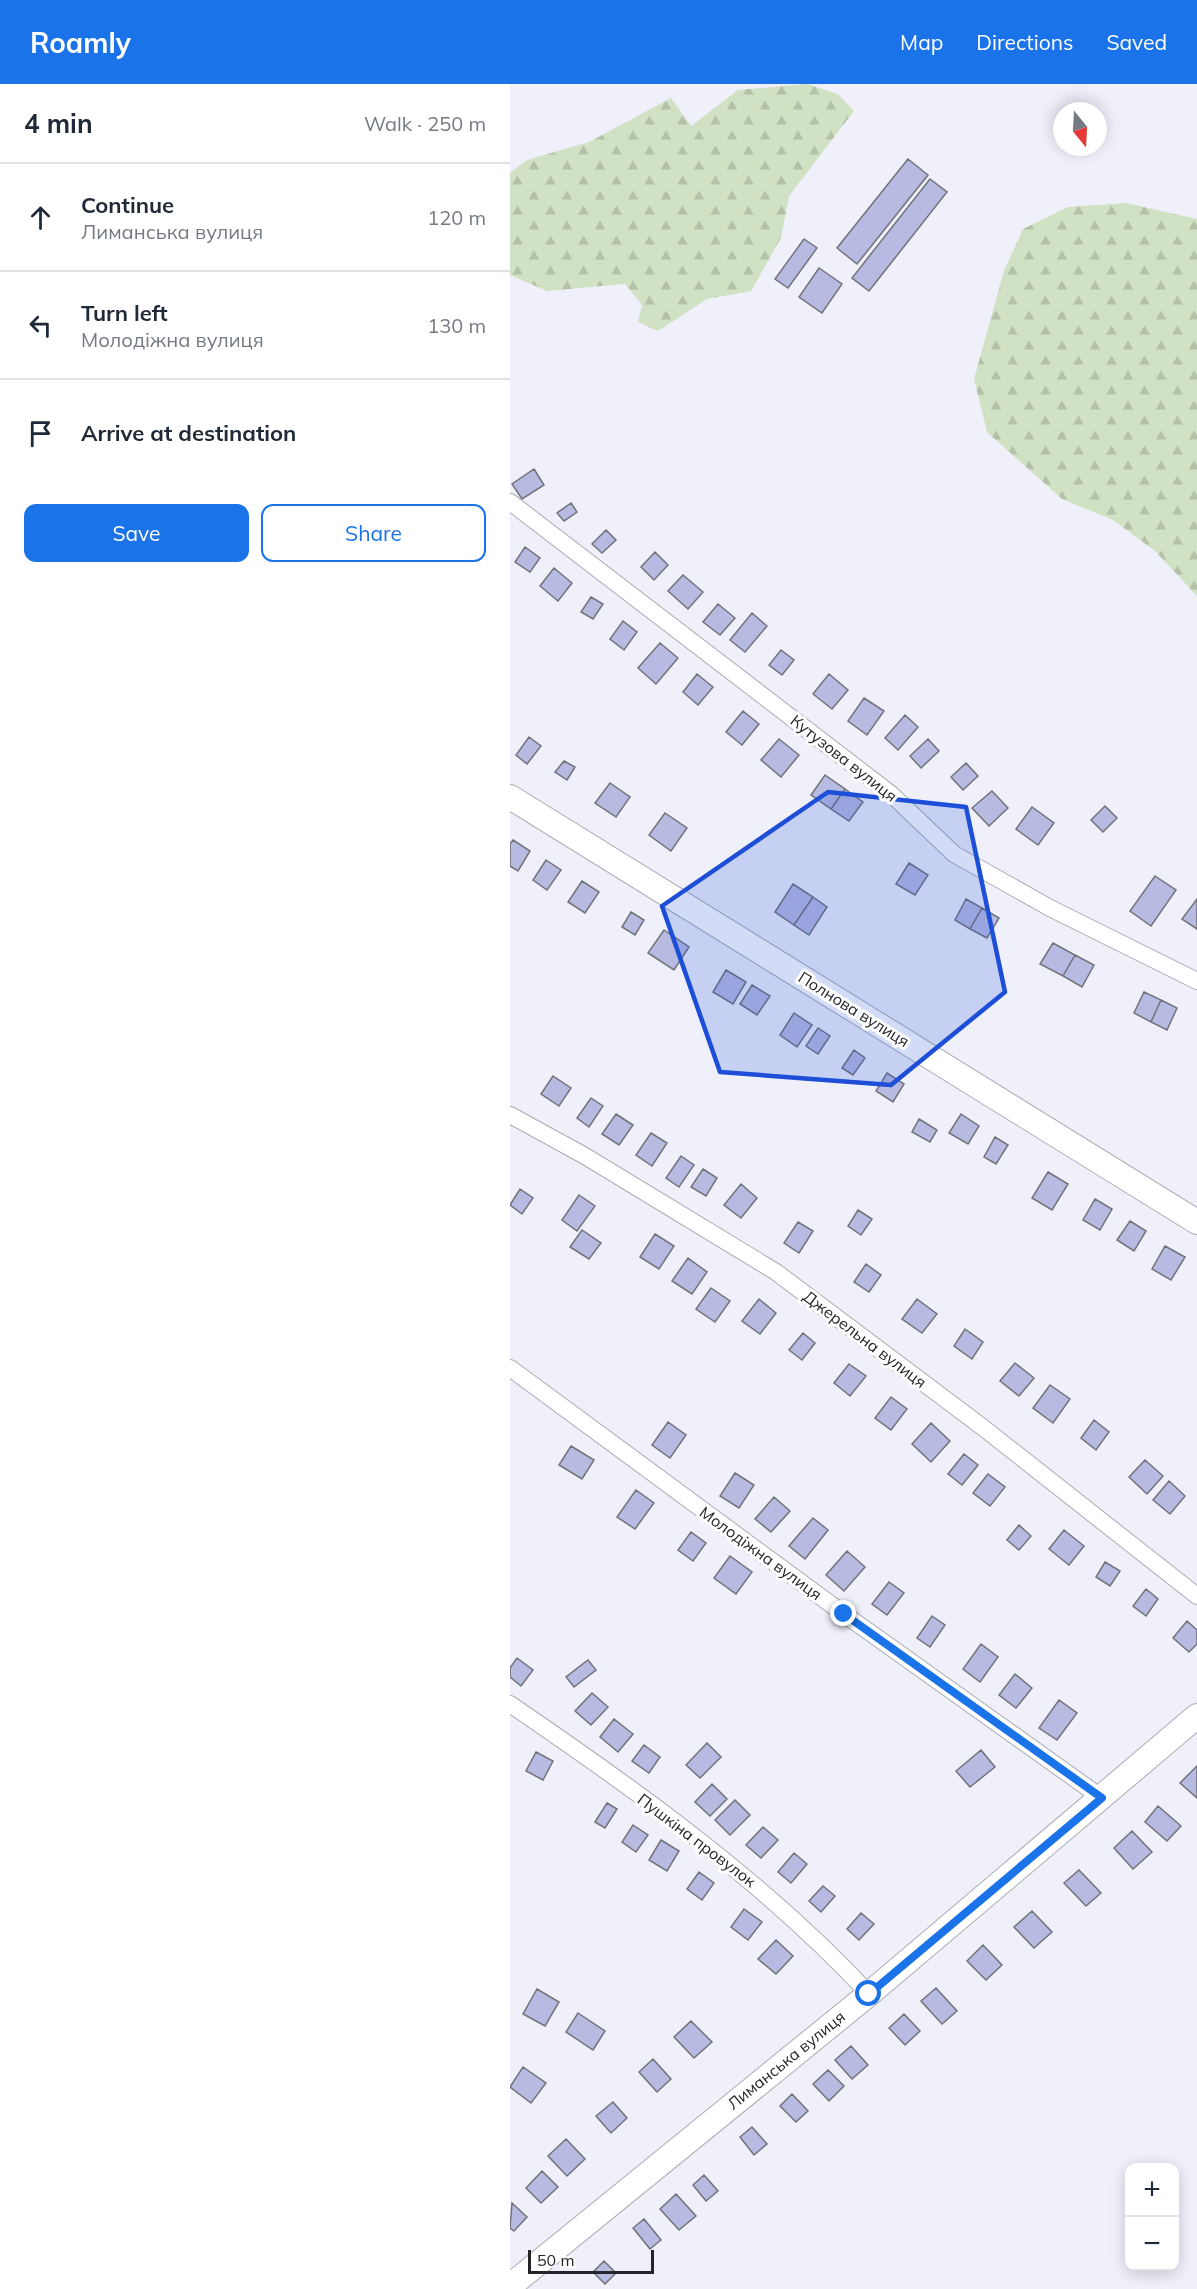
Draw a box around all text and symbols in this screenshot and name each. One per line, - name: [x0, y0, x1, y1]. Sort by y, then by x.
- text: Roamly: [30, 25, 131, 60]
- text: Map: [900, 29, 943, 55]
- text: Directions: [976, 29, 1073, 55]
- text: Saved: [1106, 29, 1167, 55]
- north arrow: [1053, 102, 1107, 156]
- text: 4 min: [24, 107, 93, 140]
- text: Walk · 250 m: [364, 111, 486, 136]
- text: Continue: [81, 191, 174, 219]
- icon: ahead: [24, 201, 57, 234]
- text: 120 m: [427, 205, 486, 230]
- text: Лиманська вулиця: [81, 219, 263, 244]
- text: Turn left: [81, 299, 168, 327]
- icon: left: [24, 309, 57, 342]
- text: 130 m: [427, 313, 486, 338]
- text: Молодіжна вулиця: [81, 327, 264, 352]
- icon: arrive: [24, 417, 57, 450]
- text: Arrive at destination: [81, 419, 296, 447]
- button: Save: [24, 504, 249, 562]
- button: Share: [261, 504, 486, 562]
- street label: Кутузова вулиця: [787, 710, 901, 806]
- street label: Полнова вулиця: [795, 967, 913, 1051]
- street label: Джерельна вулиця: [799, 1286, 931, 1392]
- street label: Молодіжна вулиця: [696, 1502, 826, 1604]
- route end: [830, 1600, 856, 1626]
- street label: Пушкіна провулок: [634, 1789, 760, 1891]
- route start: [855, 1980, 881, 2006]
- street label: Лиманська вулиця: [723, 2006, 849, 2114]
- map controls: [1125, 2163, 1179, 2271]
- button: +: [1125, 2163, 1179, 2217]
- button: −: [1125, 2217, 1179, 2271]
- scale bar: [528, 2247, 654, 2274]
- text: 50 m: [537, 2250, 574, 2270]

